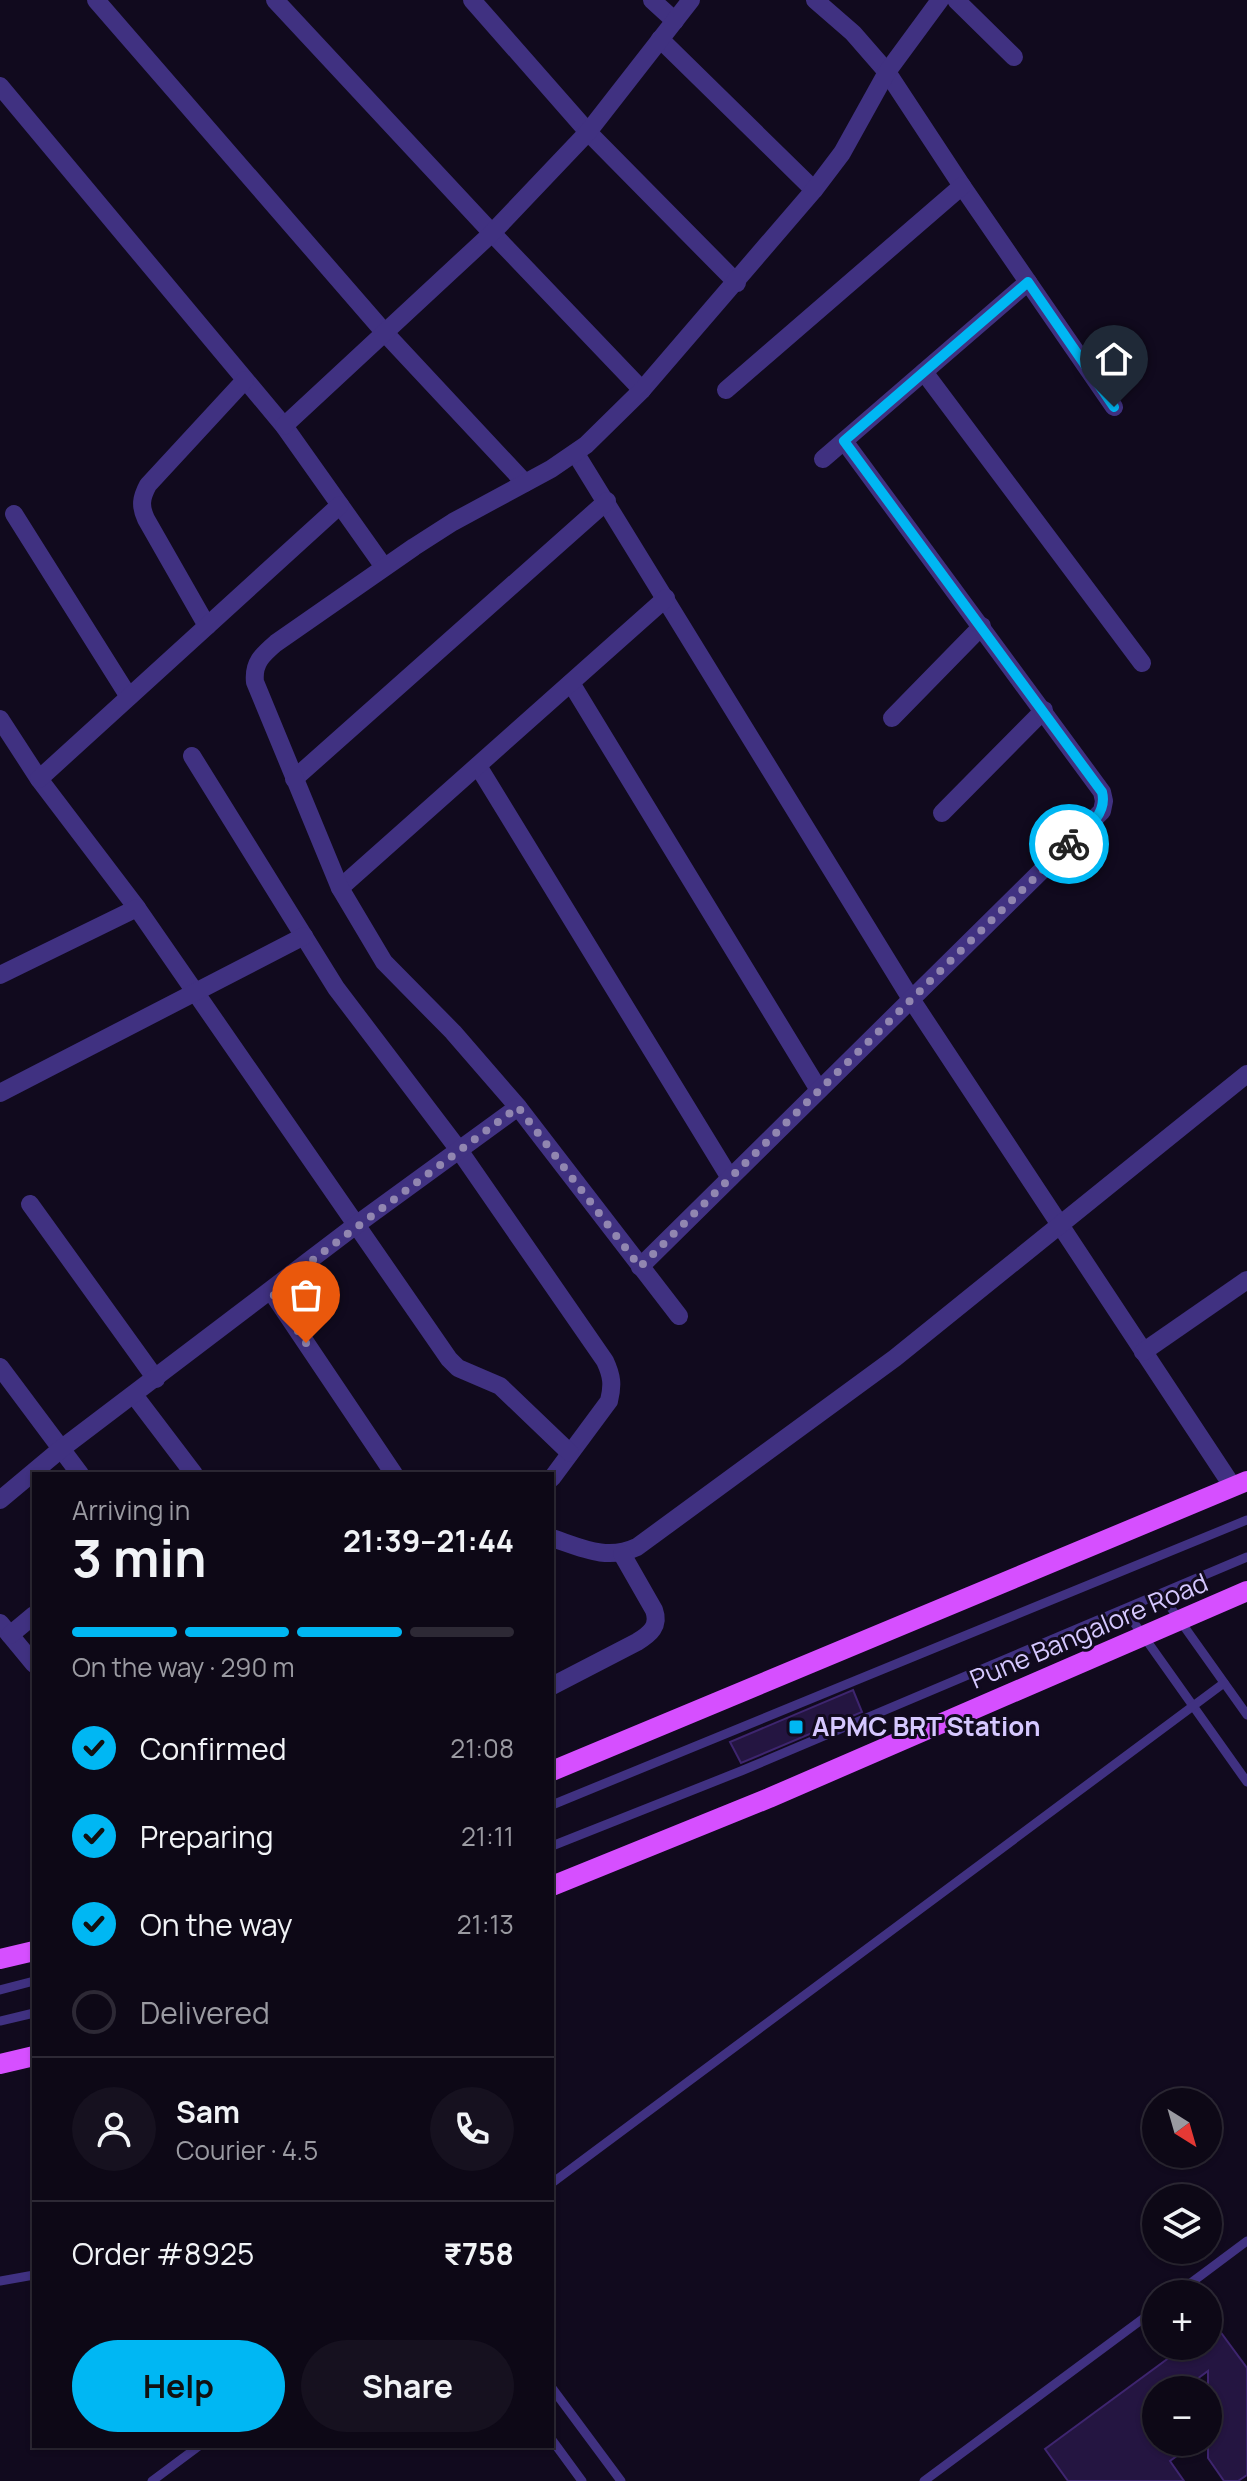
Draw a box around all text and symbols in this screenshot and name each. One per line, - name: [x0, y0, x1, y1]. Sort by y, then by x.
- pin: [1080, 325, 1148, 407]
- icon: home: [1092, 337, 1136, 381]
- courier: [1029, 804, 1109, 884]
- icon: bike: [1047, 822, 1091, 866]
- pin: [272, 1261, 340, 1343]
- icon: bag: [284, 1273, 328, 1317]
- text: Arriving in: [72, 1492, 190, 1528]
- text: 21:39–21:44: [343, 1520, 514, 1561]
- text: 3 min: [72, 1522, 207, 1593]
- street label: Pune Bangalore Road: [964, 1564, 1213, 1696]
- text: On the way · 290 m: [72, 1649, 295, 1685]
- place label: APMC BRT Station: [812, 1708, 1041, 1744]
- marker: APMC BRT Station: [787, 1718, 805, 1736]
- icon: check: [72, 1726, 116, 1770]
- text: Confirmed: [140, 1728, 287, 1769]
- text: 21:08: [450, 1730, 514, 1766]
- icon: check: [72, 1814, 116, 1858]
- text: Preparing: [140, 1816, 274, 1857]
- text: 21:11: [461, 1818, 514, 1854]
- icon: check: [72, 1902, 116, 1946]
- text: On the way: [140, 1904, 293, 1945]
- text: 21:13: [457, 1906, 514, 1942]
- text: Delivered: [140, 1992, 270, 2033]
- button: person: [72, 2087, 156, 2171]
- button: phone: [430, 2087, 514, 2171]
- north arrow: [1142, 2088, 1222, 2168]
- map controls: [1142, 2088, 1222, 2456]
- text: Sam: [176, 2091, 240, 2132]
- text: Courier · 4.5: [176, 2132, 318, 2168]
- button: layers: [1142, 2184, 1222, 2264]
- text: Order #8925: [72, 2233, 254, 2274]
- text: ₹758: [443, 2233, 514, 2274]
- button: +: [1142, 2280, 1222, 2360]
- button: Help: [72, 2340, 285, 2432]
- button: Share: [301, 2340, 514, 2432]
- button: −: [1142, 2376, 1222, 2456]

